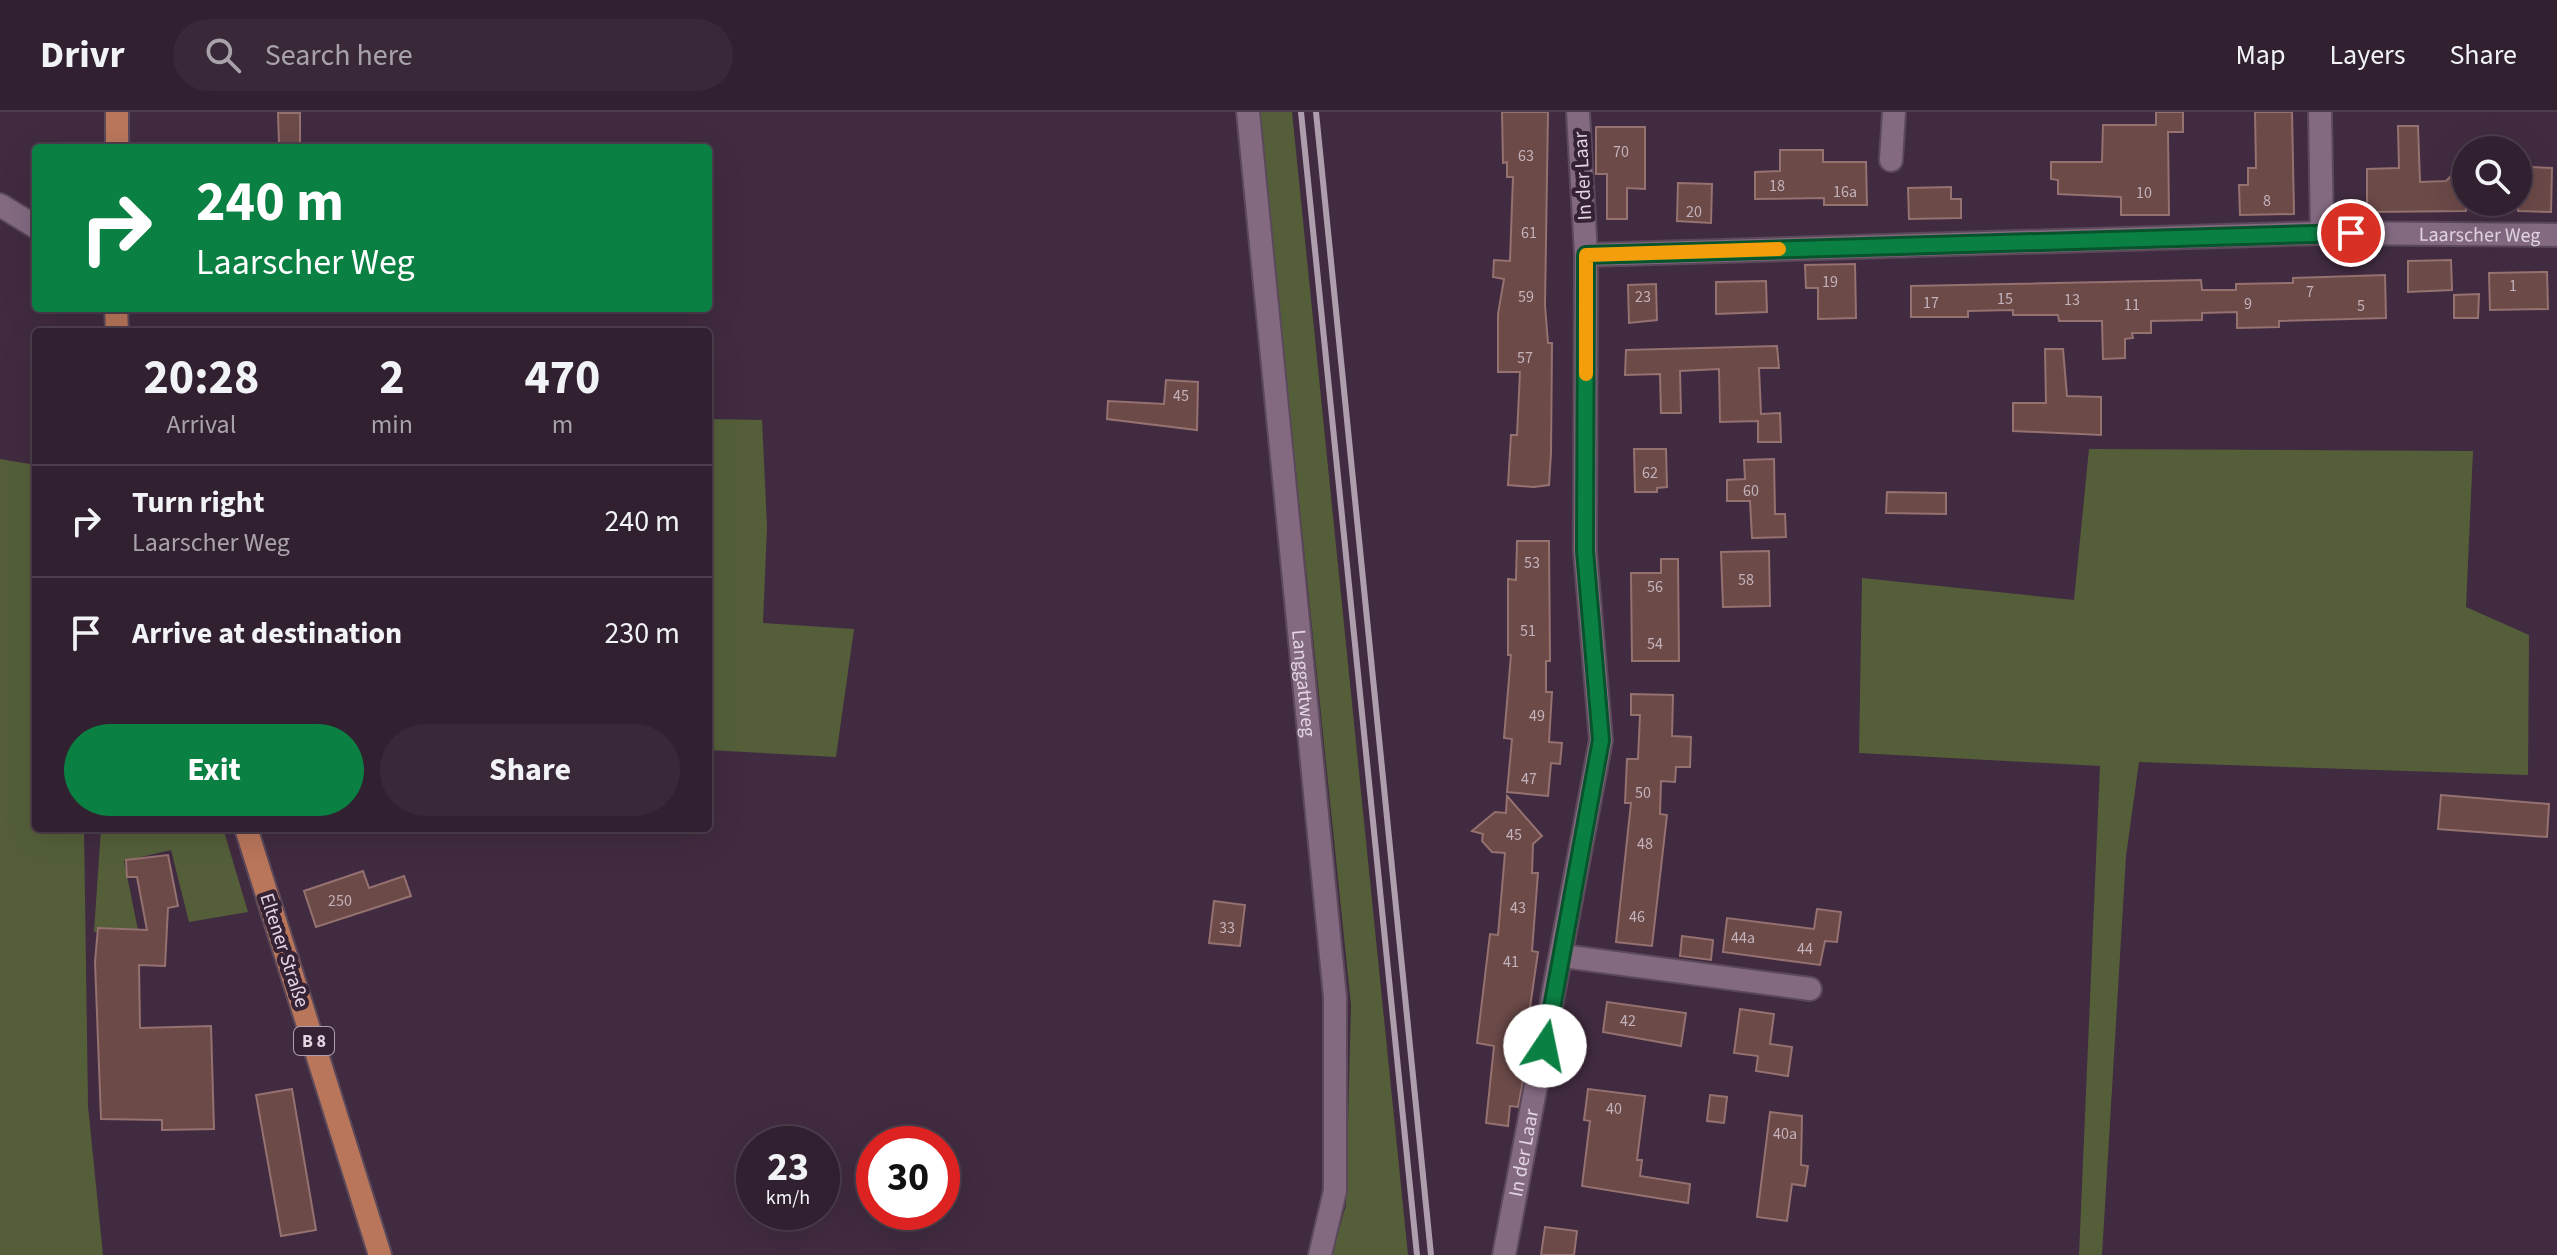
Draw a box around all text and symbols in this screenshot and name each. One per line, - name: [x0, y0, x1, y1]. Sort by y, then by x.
- search box: [173, 19, 733, 91]
- text: Drivr: [40, 28, 125, 82]
- icon: search: [201, 33, 245, 77]
- text: Search here: [265, 34, 413, 77]
- text: Map: [2235, 35, 2285, 75]
- text: Layers: [2329, 35, 2405, 75]
- text: Share: [2449, 35, 2517, 75]
- street label: In der Laar: [1567, 131, 1599, 221]
- map controls: [2452, 136, 2532, 216]
- button: search: [2452, 136, 2532, 216]
- house number: 70: [1613, 141, 1629, 163]
- house number: 63: [1518, 145, 1534, 167]
- text: 240 m: [196, 163, 344, 242]
- house number: 18: [1769, 175, 1785, 197]
- icon: right: [64, 176, 168, 280]
- house number: 16a: [1833, 181, 1857, 203]
- house number: 10: [2136, 182, 2152, 204]
- house number: 8: [2263, 190, 2271, 212]
- pin: [2317, 199, 2385, 267]
- house number: 20: [1686, 201, 1702, 223]
- icon: arrive: [2329, 211, 2373, 255]
- street label: Laarscher Weg: [2419, 221, 2541, 250]
- house number: 61: [1521, 222, 1537, 244]
- text: Laarscher Weg: [196, 237, 415, 288]
- house number: 19: [1822, 271, 1838, 293]
- house number: 1: [2509, 275, 2517, 297]
- house number: 7: [2306, 281, 2314, 303]
- house number: 59: [1518, 286, 1534, 308]
- house number: 23: [1635, 286, 1651, 308]
- house number: 15: [1997, 288, 2013, 310]
- house number: 13: [2064, 289, 2080, 311]
- house number: 17: [1923, 292, 1939, 314]
- house number: 9: [2244, 293, 2252, 315]
- house number: 11: [2124, 294, 2140, 316]
- house number: 5: [2357, 295, 2365, 317]
- text: 20:28: [143, 344, 259, 412]
- text: 2: [379, 344, 405, 412]
- text: 470: [524, 344, 600, 412]
- house number: 57: [1517, 347, 1533, 369]
- house number: 45: [1173, 385, 1189, 407]
- text: Arrival: [166, 406, 236, 443]
- text: min: [371, 406, 413, 443]
- text: m: [552, 406, 573, 443]
- house number: 62: [1642, 462, 1658, 484]
- house number: 60: [1743, 480, 1759, 502]
- text: Turn right: [132, 481, 264, 524]
- icon: right: [64, 499, 108, 543]
- text: 240 m: [604, 500, 680, 543]
- text: Laarscher Weg: [132, 524, 290, 561]
- house number: 53: [1524, 552, 1540, 574]
- house number: 58: [1738, 569, 1754, 591]
- house number: 56: [1647, 576, 1663, 598]
- icon: arrive: [64, 611, 108, 655]
- text: Arrive at destination: [132, 612, 402, 655]
- text: 230 m: [604, 612, 680, 655]
- house number: 51: [1520, 620, 1536, 642]
- street label: Langgattweg: [1284, 628, 1322, 738]
- house number: 54: [1647, 633, 1663, 655]
- house number: 49: [1529, 705, 1545, 727]
- button: Exit: [64, 724, 364, 816]
- button: Share: [380, 724, 680, 816]
- house number: 47: [1521, 768, 1537, 790]
- house number: 50: [1635, 782, 1651, 804]
- house number: 45: [1506, 824, 1522, 846]
- house number: 48: [1637, 833, 1653, 855]
- street label: Eltener Straße: [252, 889, 316, 1011]
- house number: 250: [328, 890, 352, 912]
- house number: 43: [1510, 897, 1526, 919]
- house number: 46: [1629, 906, 1645, 928]
- house number: 33: [1219, 917, 1235, 939]
- house number: 44a: [1731, 927, 1755, 949]
- house number: 44: [1797, 938, 1813, 960]
- house number: 41: [1503, 951, 1519, 973]
- position arrow: [1503, 1004, 1587, 1088]
- house number: 42: [1620, 1010, 1636, 1032]
- road number: B 8: [294, 1027, 334, 1055]
- house number: 40: [1606, 1098, 1622, 1120]
- street label: In der Laar: [1502, 1107, 1546, 1199]
- house number: 40a: [1773, 1123, 1797, 1145]
- speed limit sign: 30: [856, 1126, 960, 1230]
- text: 23: [767, 1139, 809, 1196]
- text: km/h: [766, 1184, 810, 1212]

